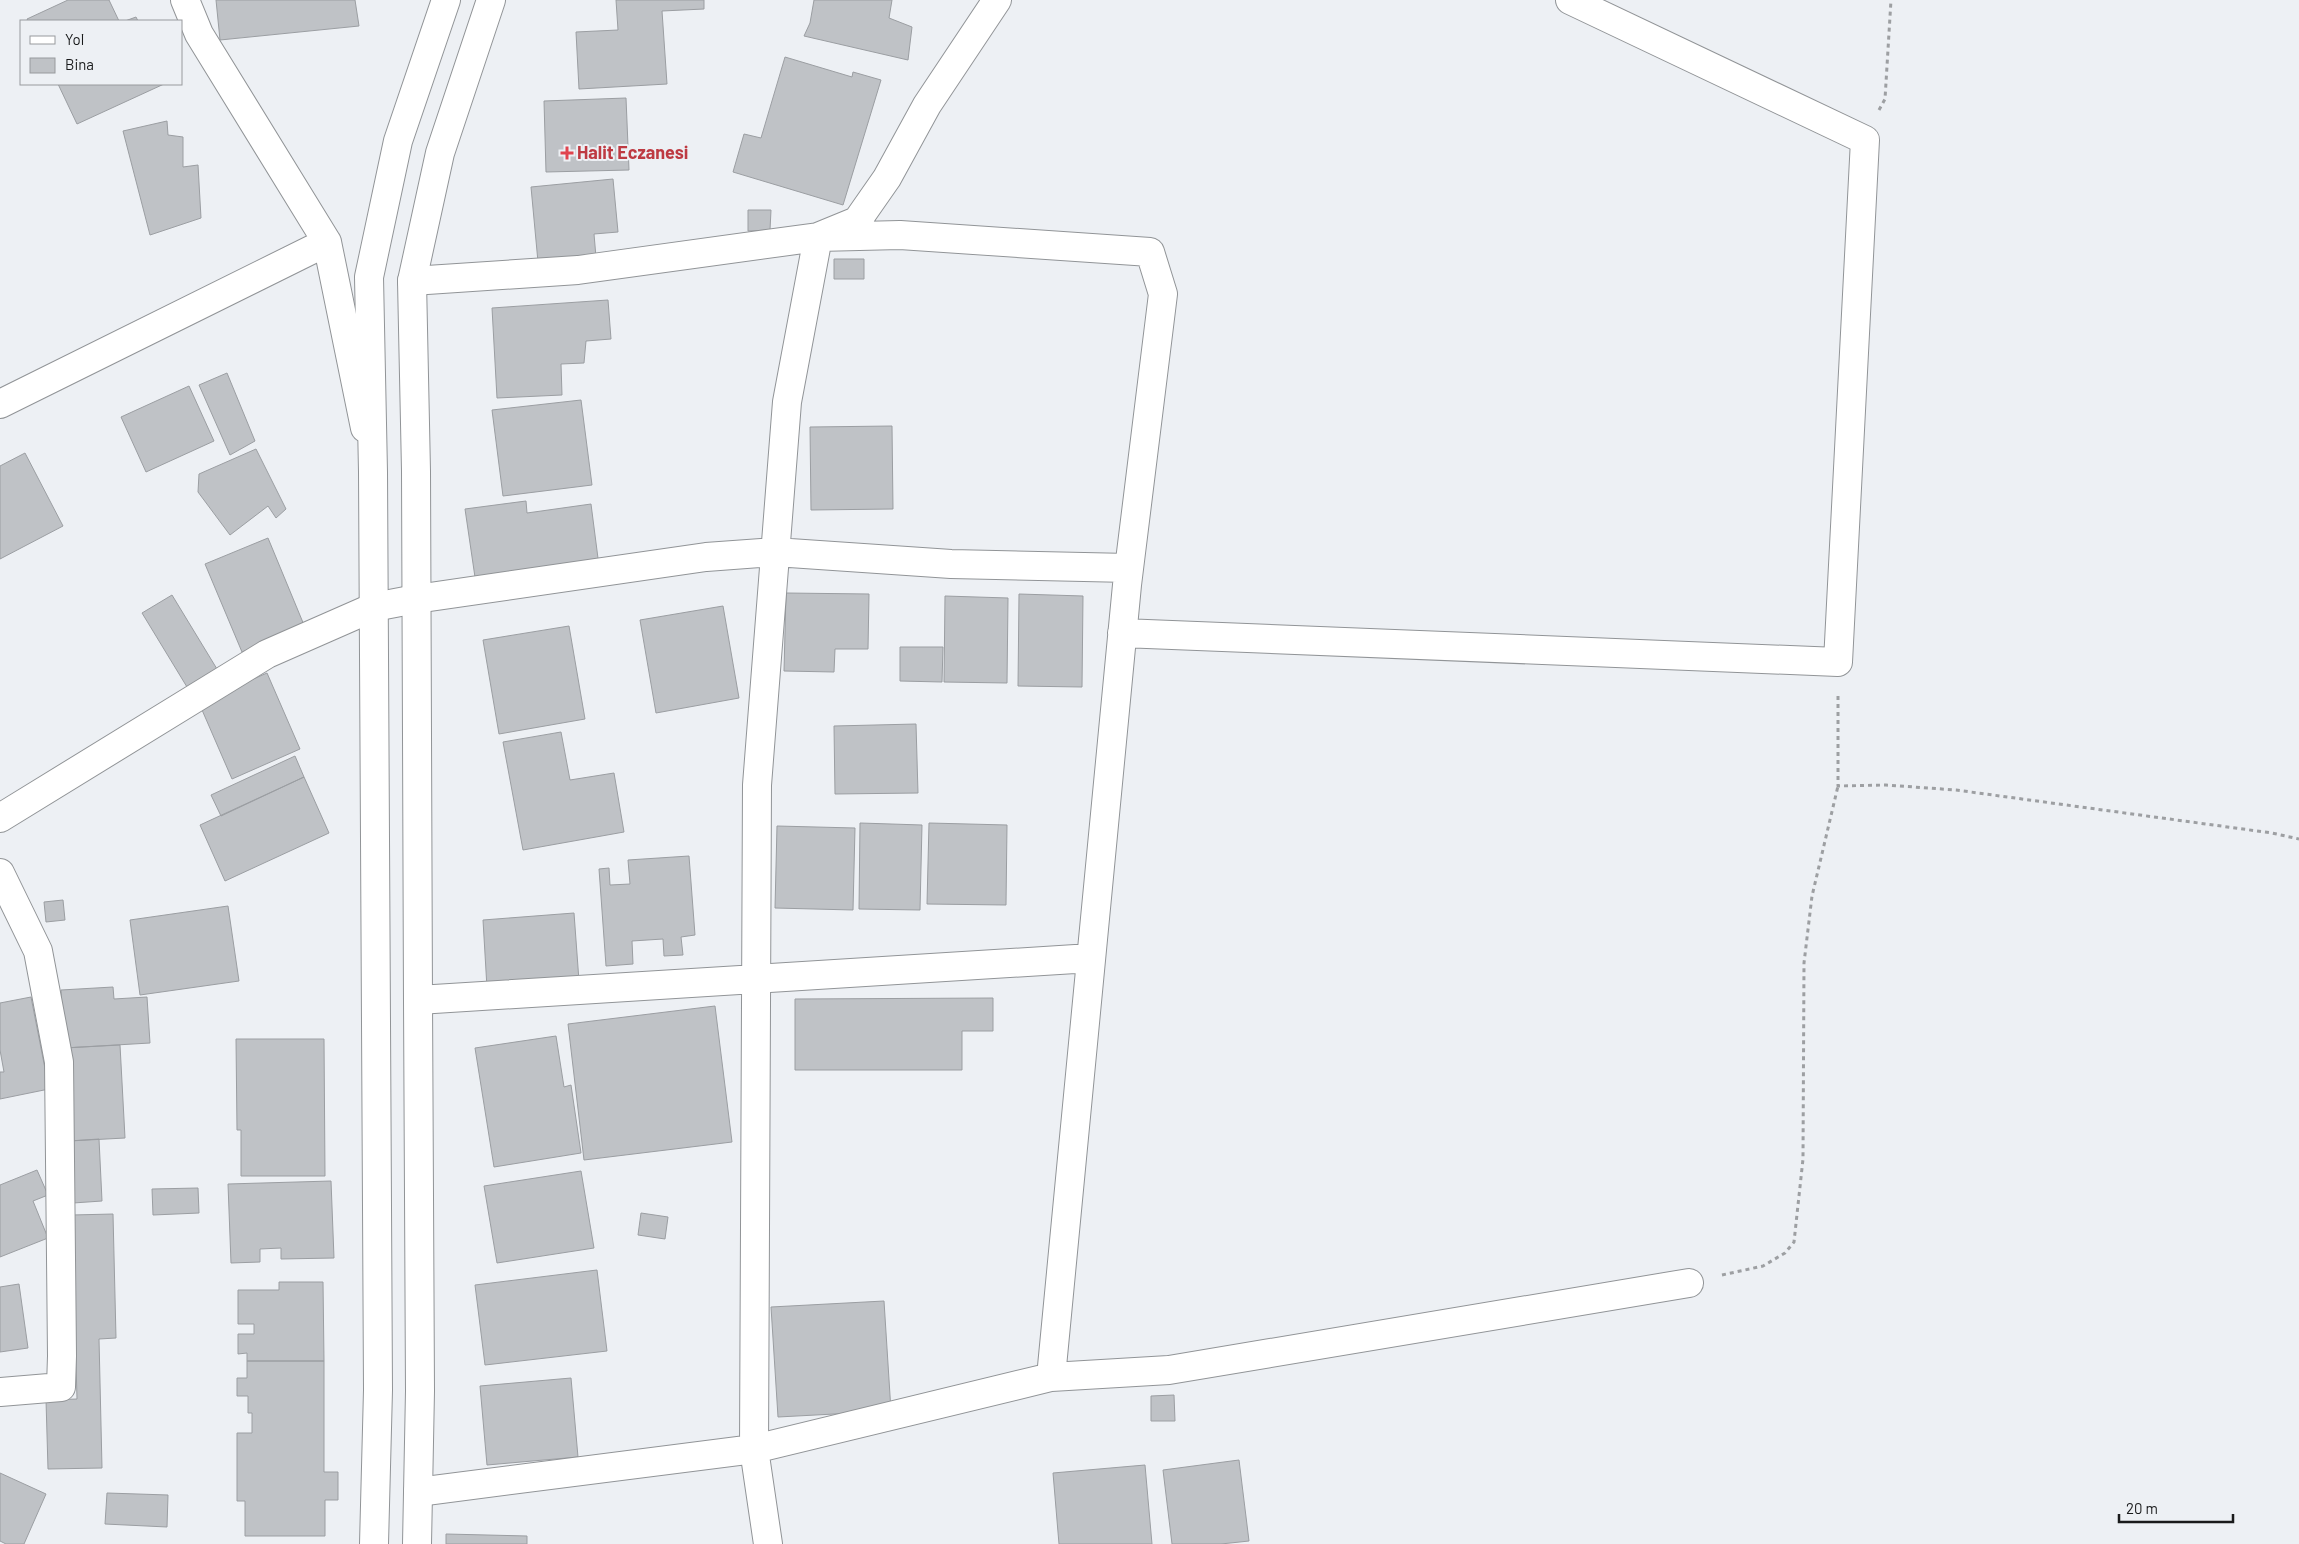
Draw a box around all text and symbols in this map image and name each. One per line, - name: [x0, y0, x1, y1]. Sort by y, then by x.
- legend: [20, 20, 182, 85]
- text: Yol: [65, 30, 84, 48]
- text: Bina: [65, 55, 94, 73]
- place label: Halit Eczanesi: [577, 141, 688, 163]
- marker: Halit Eczanesi: [561, 147, 573, 159]
- scale bar: [2119, 1492, 2233, 1524]
- text: 20 m: [2126, 1499, 2158, 1517]

